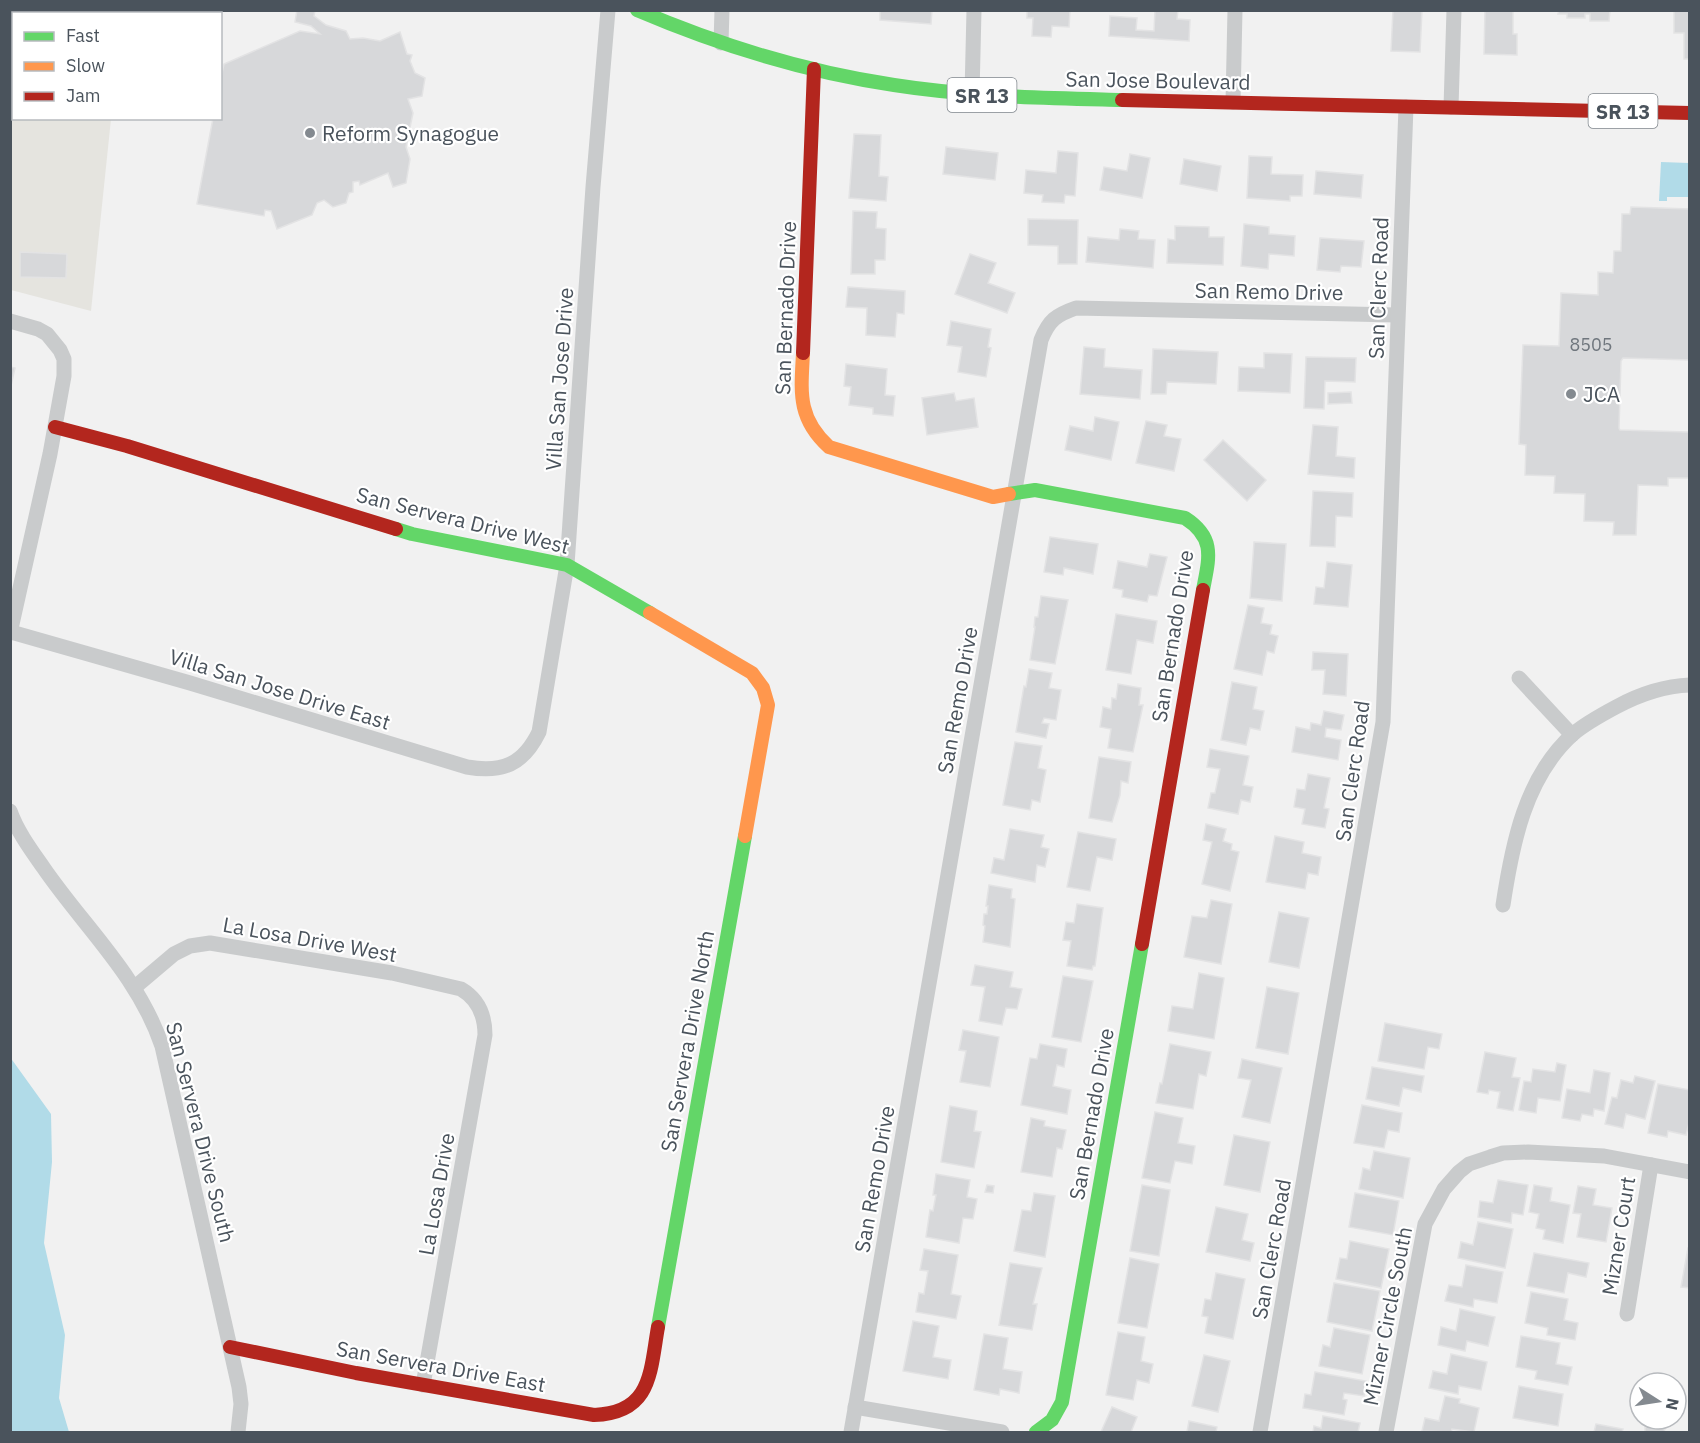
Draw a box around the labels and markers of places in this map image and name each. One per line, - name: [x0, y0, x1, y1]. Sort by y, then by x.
- place label: Reform Synagogue: [322, 119, 499, 147]
- marker: Reform Synagogue: [303, 126, 317, 140]
- place label: JCA: [1583, 380, 1620, 408]
- marker: JCA: [1564, 387, 1578, 401]

